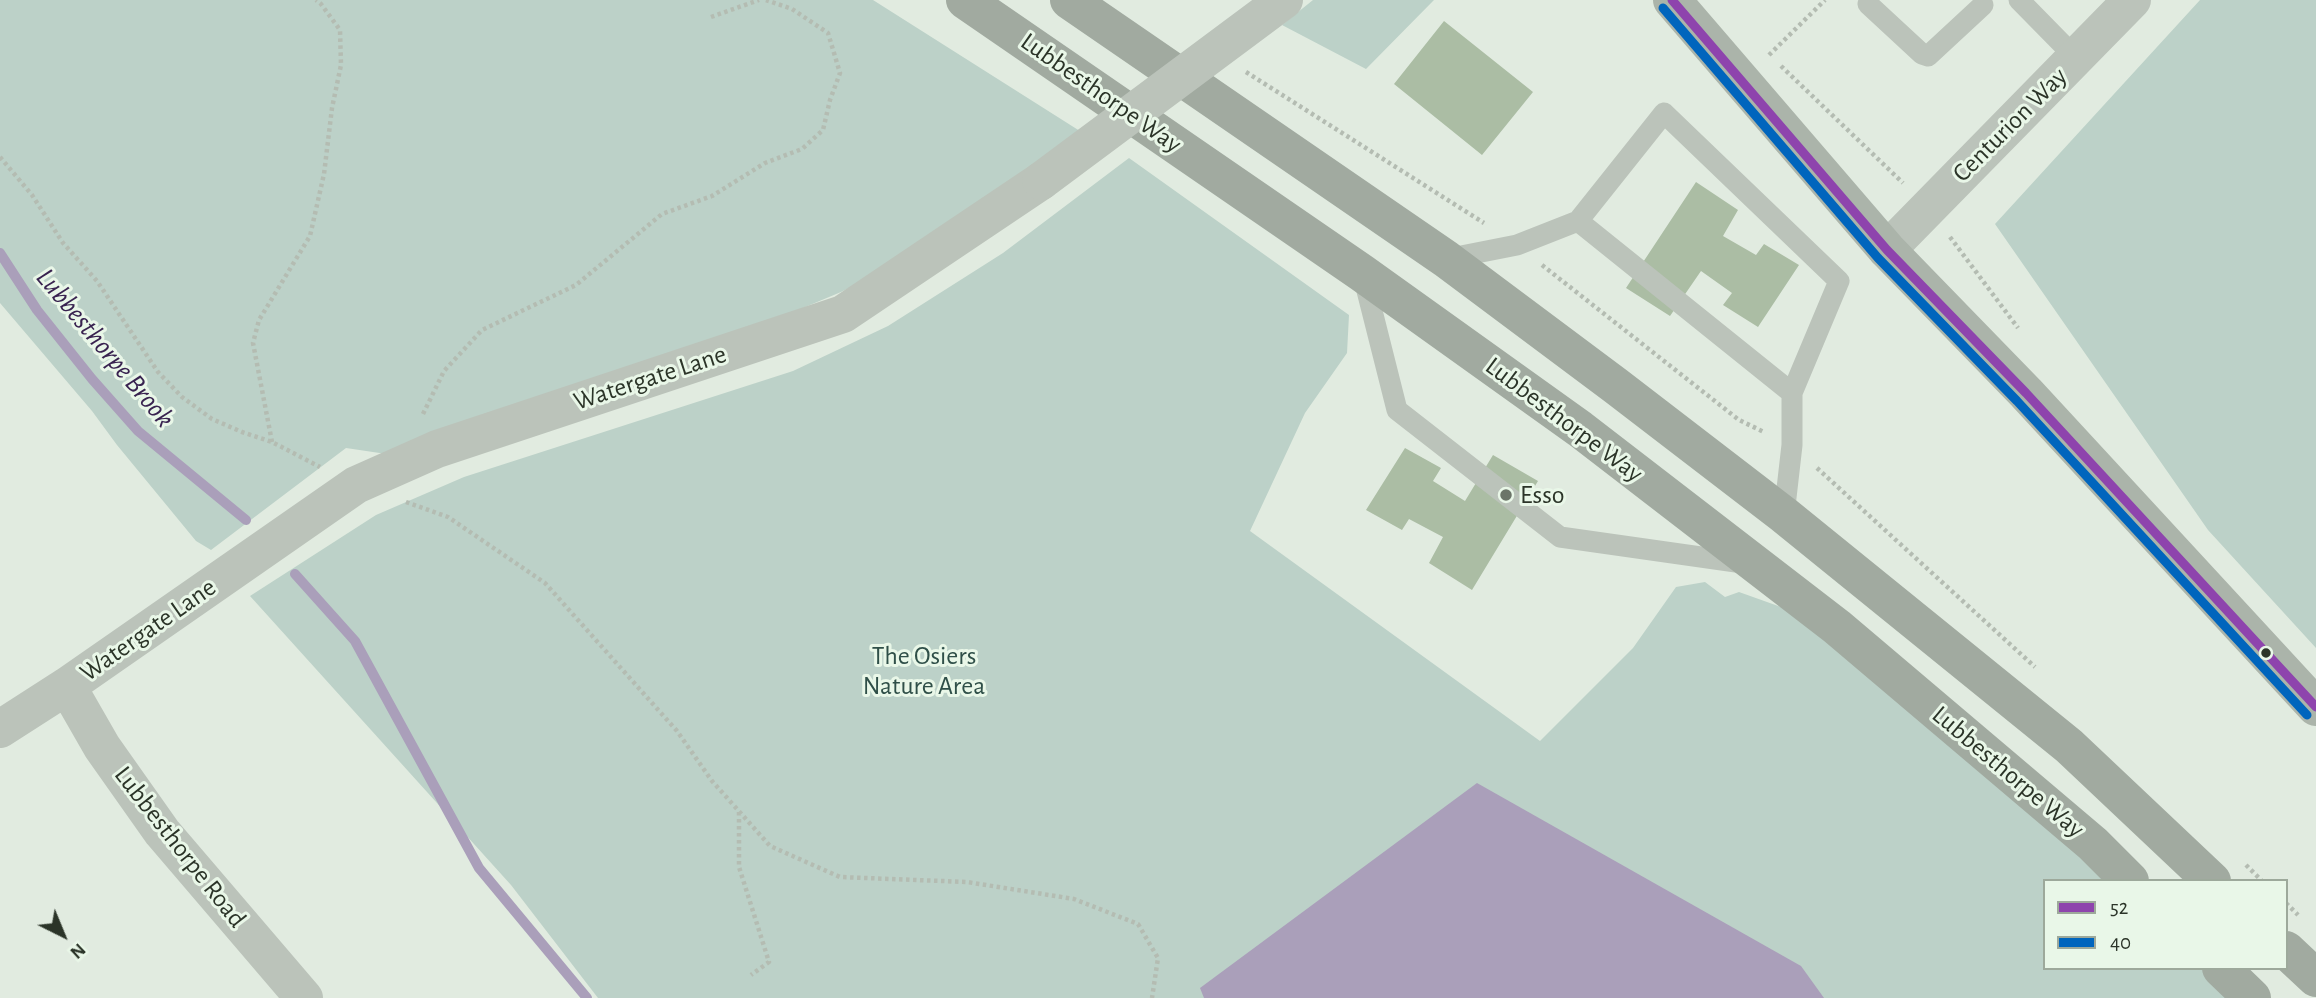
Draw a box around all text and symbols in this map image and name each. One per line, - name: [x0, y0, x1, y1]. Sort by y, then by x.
- street label: Lubbesthorpe Way: [1015, 26, 1187, 160]
- street label: Centurion Way: [1946, 61, 2074, 189]
- water label: Lubbesthorpe Brook: [29, 262, 181, 434]
- street label: Watergate Lane: [570, 339, 730, 417]
- street label: Lubbesthorpe Way: [1479, 351, 1649, 489]
- place label: Esso: [1520, 479, 1565, 511]
- marker: Esso: [1498, 487, 1514, 503]
- street label: Watergate Lane: [74, 572, 222, 688]
- park label: The Osiers Nature Area: [863, 640, 985, 702]
- unlabelled marker: [2259, 646, 2273, 660]
- street label: Lubbesthorpe Way: [1926, 699, 2090, 845]
- street label: Lubbesthorpe Road: [107, 760, 253, 934]
- legend: [2043, 879, 2288, 970]
- text: 52: [2110, 897, 2128, 918]
- north arrow: [28, 900, 98, 970]
- text: 40: [2110, 932, 2131, 953]
- text: N: [66, 939, 89, 962]

